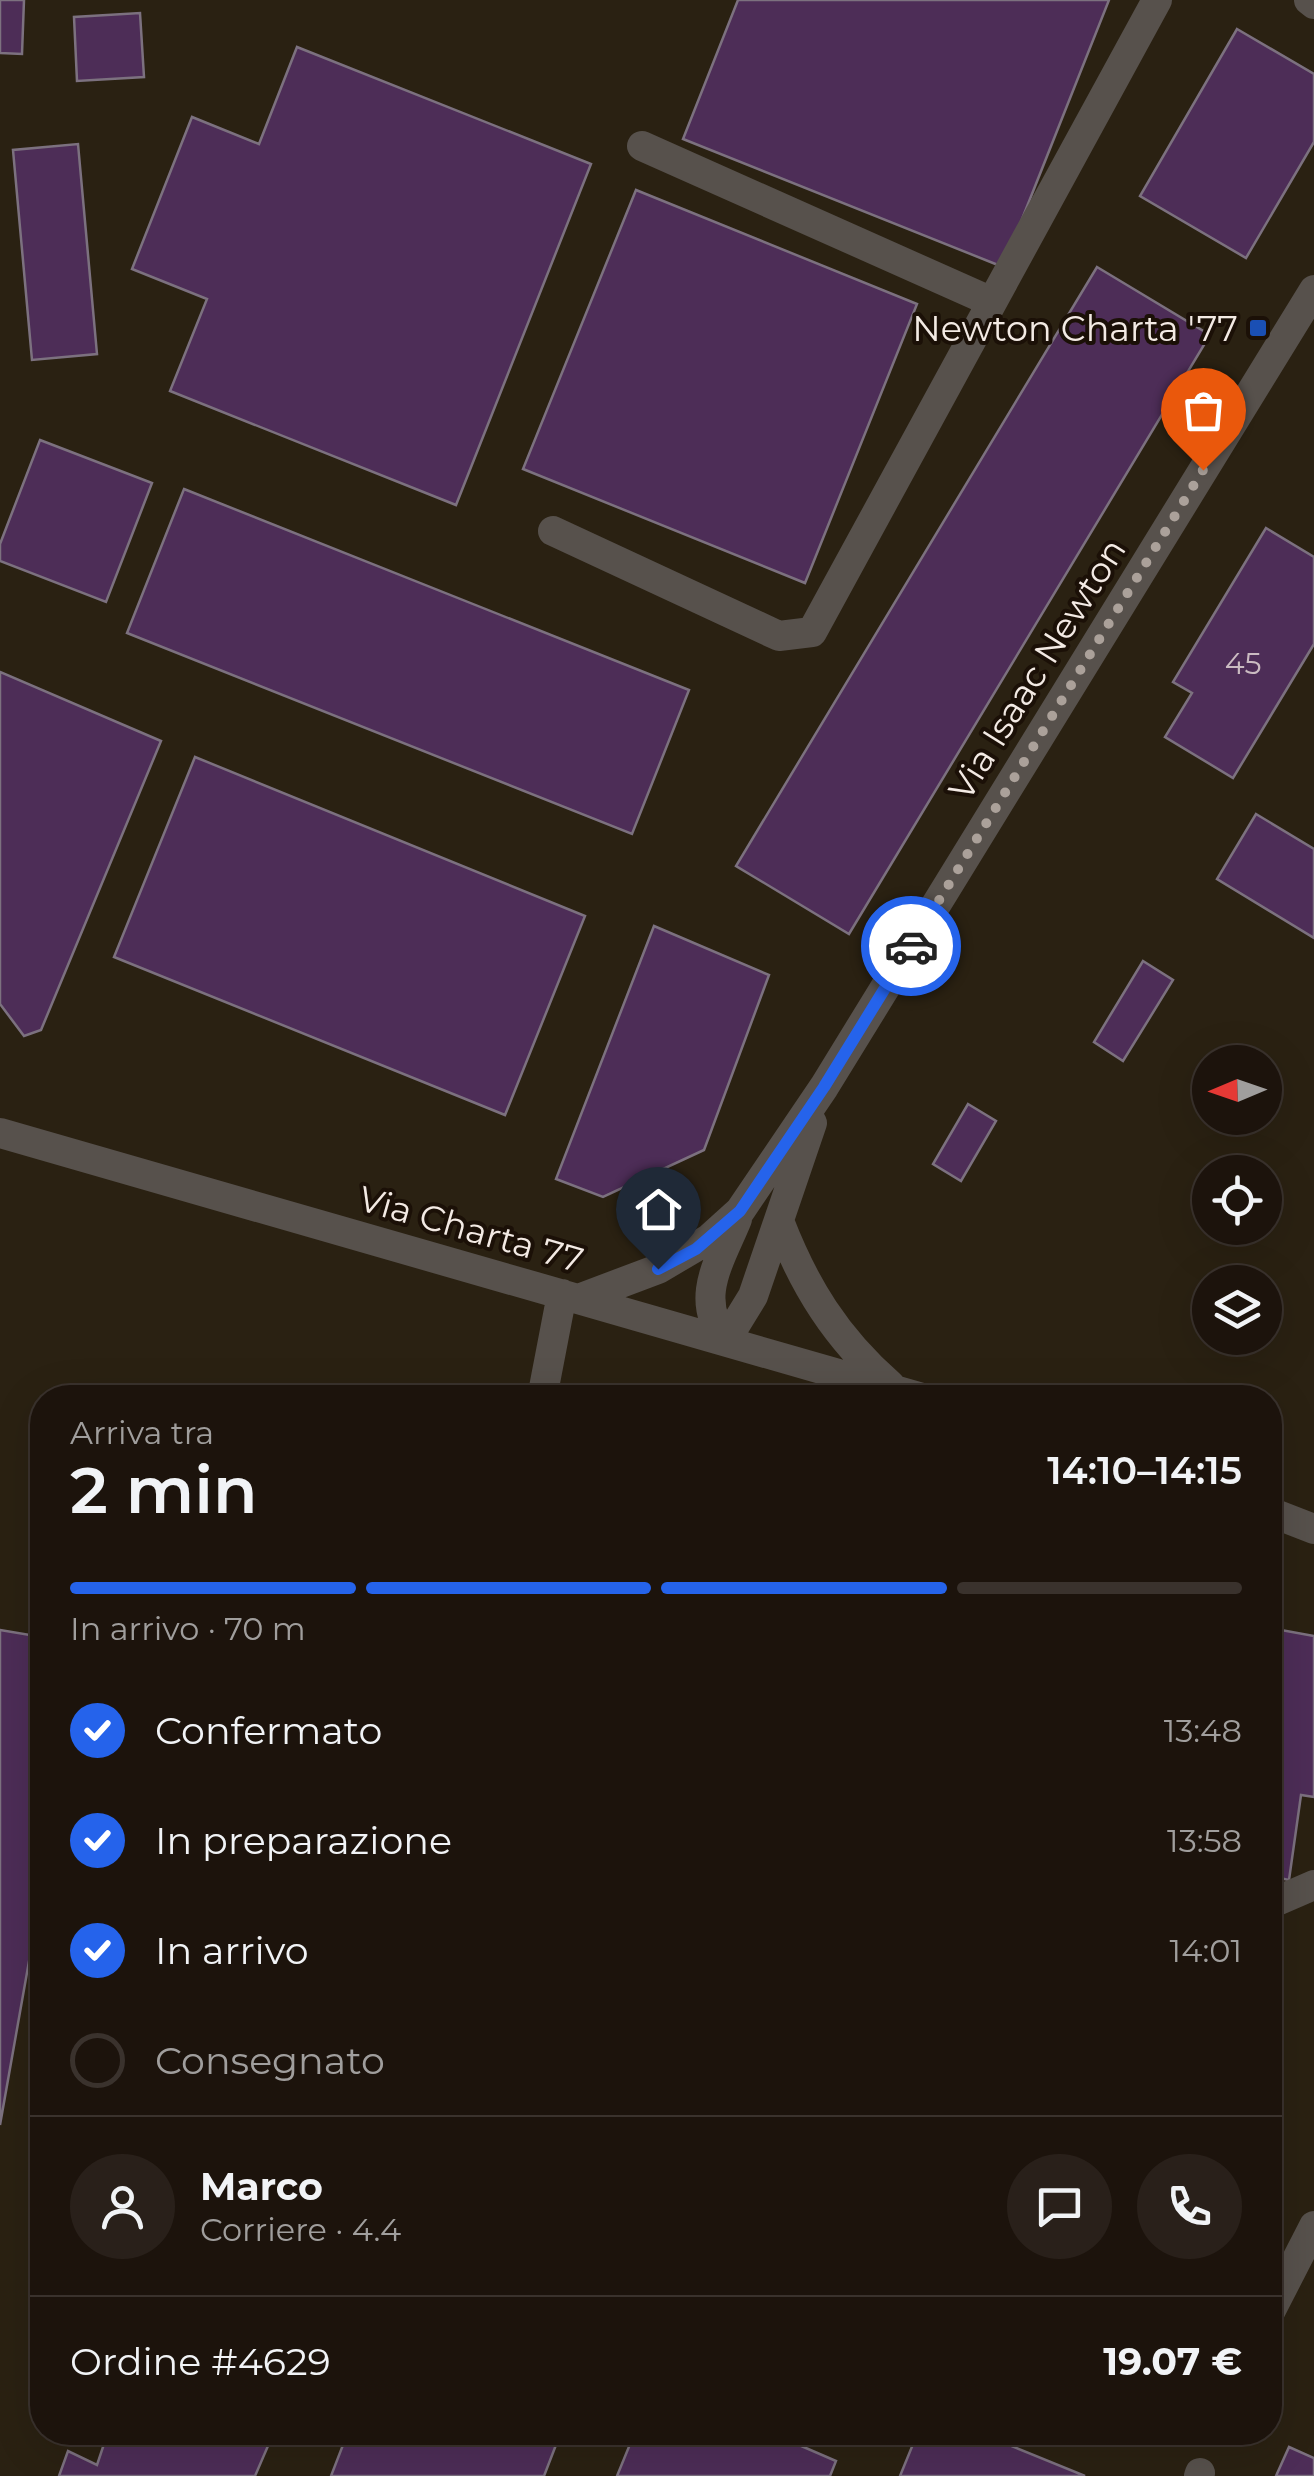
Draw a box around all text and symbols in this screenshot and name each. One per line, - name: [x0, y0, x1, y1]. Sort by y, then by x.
- place label: Newton Charta '77: [912, 307, 1238, 350]
- marker: Newton Charta '77: [1247, 317, 1269, 339]
- pin: [1161, 368, 1246, 471]
- icon: bag: [1176, 383, 1231, 438]
- street label: Via Isaac Newton: [939, 530, 1135, 808]
- house number: 45: [1225, 645, 1261, 682]
- courier: [861, 896, 961, 996]
- icon: car: [884, 919, 939, 974]
- north arrow: [1192, 1045, 1282, 1135]
- map controls: [1192, 1045, 1282, 1355]
- button: locate: [1192, 1155, 1282, 1245]
- pin: [616, 1167, 701, 1270]
- street label: Via Charta 77: [354, 1176, 588, 1282]
- icon: home: [631, 1182, 686, 1237]
- button: layers: [1192, 1265, 1282, 1355]
- text: Arriva tra: [70, 1413, 214, 1452]
- text: 14:10–14:15: [1047, 1447, 1242, 1494]
- text: 2 min: [70, 1450, 258, 1529]
- text: In arrivo · 70 m: [70, 1609, 306, 1648]
- icon: check: [70, 1703, 125, 1758]
- text: Confermato: [155, 1707, 382, 1754]
- text: 13:48: [1164, 1711, 1242, 1750]
- icon: check: [70, 1813, 125, 1868]
- text: In preparazione: [155, 1817, 452, 1864]
- text: 13:58: [1167, 1821, 1242, 1860]
- icon: check: [70, 1923, 125, 1978]
- text: In arrivo: [155, 1927, 309, 1974]
- text: 14:01: [1170, 1931, 1242, 1970]
- text: Consegnato: [155, 2037, 385, 2084]
- button: person: [70, 2154, 175, 2259]
- button: chat: [1007, 2154, 1112, 2259]
- button: phone: [1137, 2154, 1242, 2259]
- text: Marco: [200, 2163, 323, 2210]
- text: Corriere · 4.4: [200, 2210, 401, 2249]
- text: Ordine #4629: [70, 2338, 331, 2385]
- text: 19.07 €: [1103, 2338, 1242, 2385]

